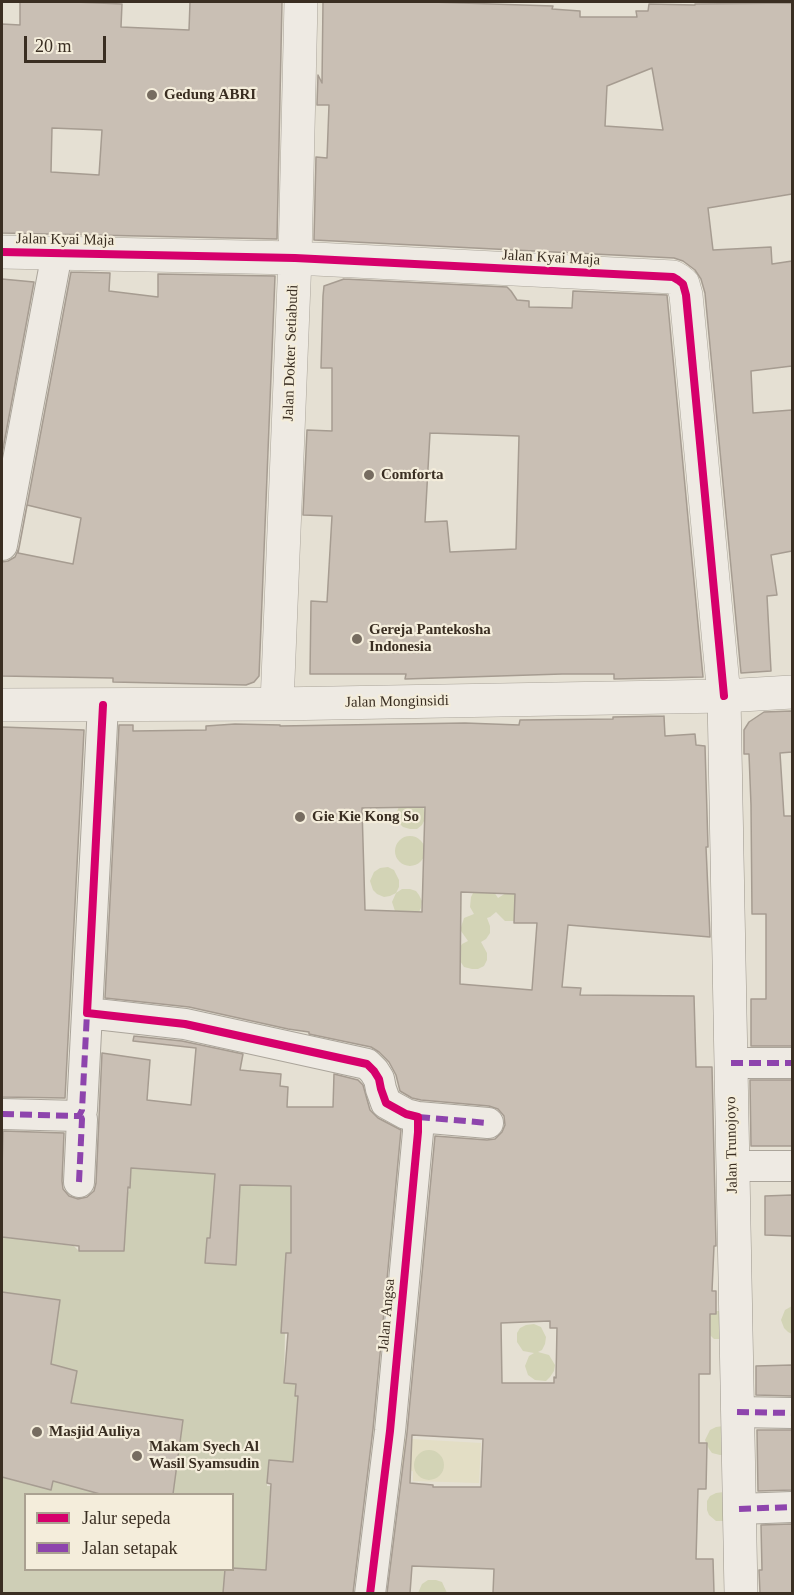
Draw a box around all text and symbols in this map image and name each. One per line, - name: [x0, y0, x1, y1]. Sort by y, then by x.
- scale bar: [27, 24, 110, 62]
- text: 20 m: [35, 36, 72, 56]
- place label: Gedung ABRI: [164, 86, 256, 104]
- marker: Gedung ABRI: [145, 88, 159, 102]
- street label: Jalan Kyai Maja: [16, 230, 114, 250]
- street label: Jalan Kyai Maja: [501, 246, 601, 270]
- street label: Jalan Dokter Setiabudi: [280, 284, 302, 422]
- place label: Comforta: [381, 466, 443, 484]
- marker: Comforta: [362, 468, 376, 482]
- place label: Gereja Pantekosha Indonesia: [369, 621, 491, 656]
- marker: Gereja Pantekosha Indonesia: [350, 632, 364, 646]
- street label: Jalan Monginsidi: [345, 692, 449, 712]
- place label: Gie Kie Kong So: [312, 808, 419, 826]
- marker: Gie Kie Kong So: [293, 810, 307, 824]
- street label: Jalan Trunojoyo: [722, 1096, 742, 1194]
- street label: Jalan Angsa: [375, 1278, 399, 1352]
- place label: Masjid Auliya: [49, 1423, 140, 1441]
- marker: Masjid Auliya: [30, 1425, 44, 1439]
- place label: Makam Syech Al Wasil Syamsudin: [149, 1438, 259, 1473]
- marker: Makam Syech Al Wasil Syamsudin: [130, 1449, 144, 1463]
- legend: [24, 1493, 234, 1571]
- text: Jalur sepeda: [82, 1508, 170, 1528]
- text: Jalan setapak: [82, 1538, 177, 1558]

